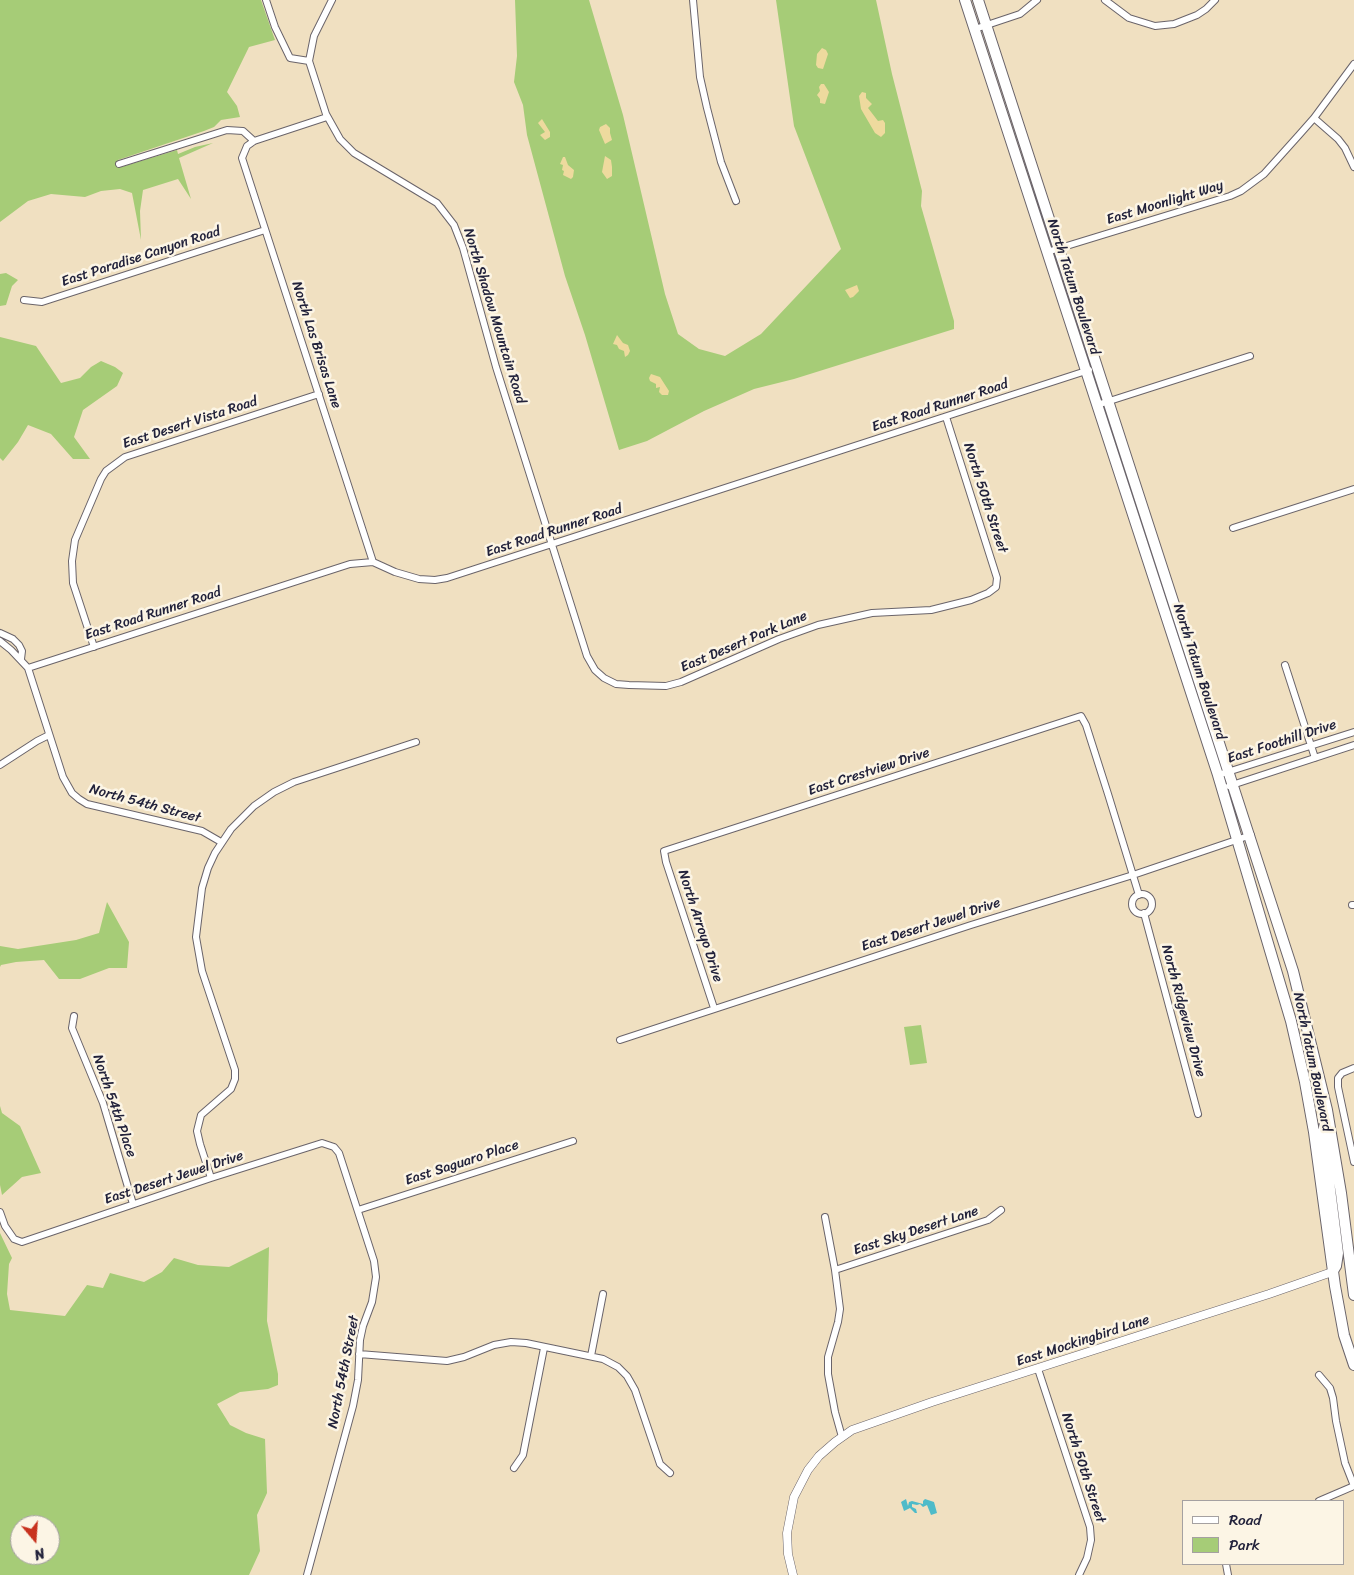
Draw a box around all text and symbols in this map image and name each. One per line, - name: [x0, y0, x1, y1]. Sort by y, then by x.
- street label: East Moonlight Way: [1105, 177, 1225, 229]
- street label: North Tatum Boulevard: [1043, 217, 1103, 357]
- street label: East Paradise Canyon Road: [59, 223, 223, 291]
- street label: North Shadow Mountain Road: [459, 226, 529, 406]
- street label: North Las Brisas Lane: [288, 279, 344, 411]
- street label: East Road Runner Road: [870, 376, 1010, 436]
- street label: East Desert Vista Road: [121, 393, 259, 453]
- street label: North 50th Street: [959, 441, 1011, 555]
- street label: East Road Runner Road: [484, 501, 624, 561]
- street label: East Road Runner Road: [83, 584, 223, 644]
- street label: North Tatum Boulevard: [1169, 602, 1229, 742]
- street label: East Desert Park Lane: [678, 608, 810, 676]
- street label: East Foothill Drive: [1225, 716, 1339, 768]
- street label: East Crestview Drive: [806, 744, 932, 800]
- street label: North 54th Street: [87, 781, 203, 827]
- street label: North Arroyo Drive: [674, 868, 726, 984]
- street label: East Desert Jewel Drive: [859, 895, 1003, 955]
- street label: North Ridgeview Drive: [1157, 943, 1209, 1079]
- street label: North Tatum Boulevard: [1289, 991, 1335, 1133]
- street label: North 54th Place: [89, 1052, 139, 1160]
- street label: East Saguaro Place: [403, 1137, 521, 1189]
- street label: East Desert Jewel Drive: [102, 1148, 246, 1208]
- street label: East Sky Desert Lane: [851, 1203, 981, 1259]
- street label: East Mockingbird Lane: [1014, 1312, 1152, 1370]
- street label: North 54th Street: [325, 1314, 363, 1430]
- street label: North 50th Street: [1057, 1411, 1109, 1525]
- legend: [1182, 1500, 1344, 1565]
- text: Road: [1229, 1507, 1261, 1533]
- north arrow: [10, 1515, 60, 1565]
- text: Park: [1229, 1532, 1260, 1558]
- text: N: [31, 1540, 48, 1567]

